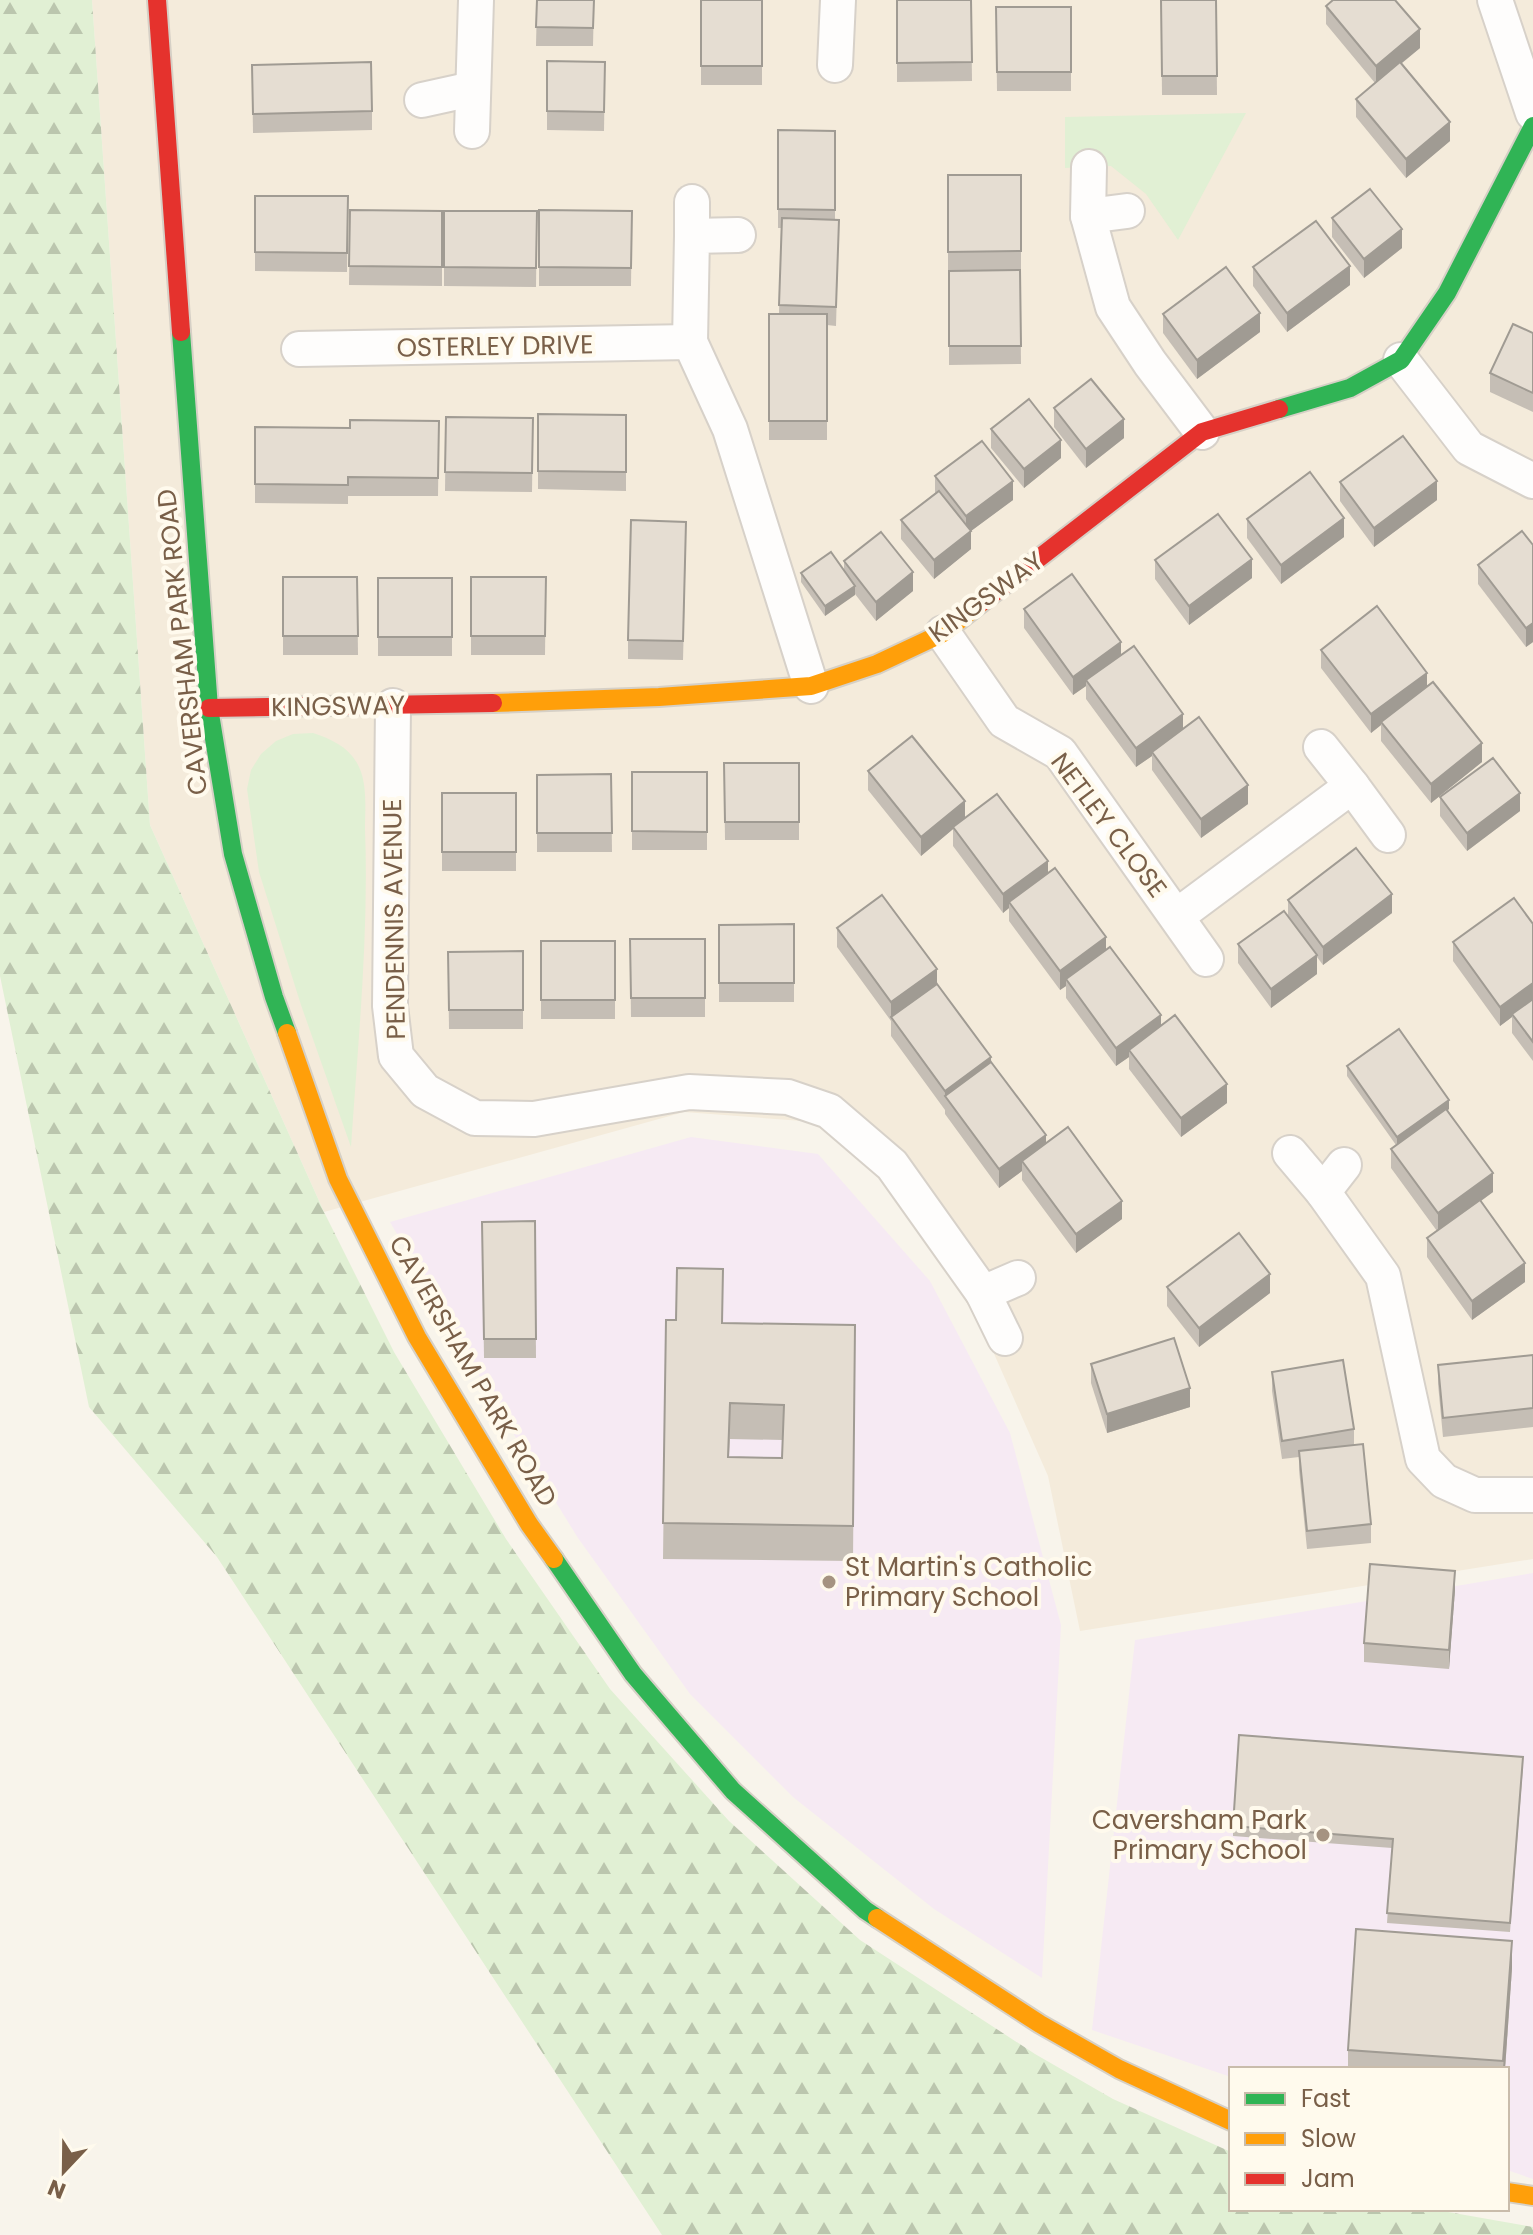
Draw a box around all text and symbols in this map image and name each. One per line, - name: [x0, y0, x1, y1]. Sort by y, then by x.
- street label: OSTERLEY DRIVE: [396, 326, 594, 366]
- street label: CAVERSHAM PARK ROAD: [148, 487, 216, 797]
- street label: KINGSWAY: [921, 543, 1051, 651]
- street label: KINGSWAY: [271, 687, 405, 725]
- street label: NETLEY CLOSE: [1043, 745, 1175, 905]
- street label: PENDENNIS AVENUE: [374, 798, 414, 1040]
- street label: CAVERSHAM PARK ROAD: [381, 1229, 565, 1513]
- place label: St Martin's Catholic Primary School: [845, 1549, 1092, 1615]
- marker: St Martin's Catholic Primary School: [820, 1573, 838, 1591]
- place label: Caversham Park Primary School: [1092, 1802, 1308, 1868]
- marker: Caversham Park Primary School: [1314, 1826, 1332, 1844]
- legend: [1229, 2067, 1509, 2211]
- text: Fast: [1301, 2082, 1351, 2115]
- text: Slow: [1301, 2122, 1356, 2155]
- north arrow: [24, 2131, 104, 2211]
- text: Jam: [1301, 2162, 1355, 2195]
- text: N: [43, 2172, 70, 2207]

